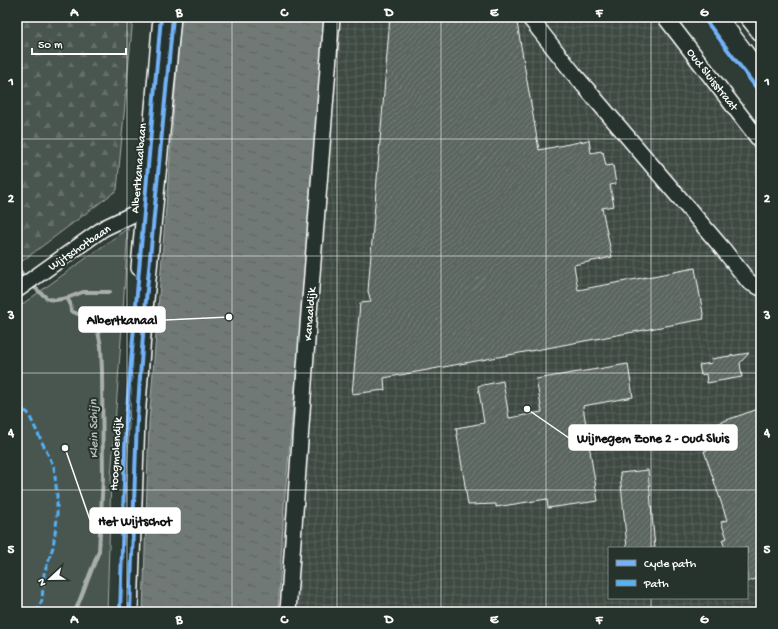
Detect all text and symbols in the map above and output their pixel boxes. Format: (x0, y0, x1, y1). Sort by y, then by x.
text: A (69, 6, 79, 21)
text: B (175, 6, 184, 21)
text: C (279, 6, 289, 21)
text: D (384, 6, 394, 21)
text: E (490, 6, 499, 21)
text: F (595, 6, 604, 21)
text: G (700, 6, 709, 21)
scale bar (32, 30, 126, 56)
text: 50 m (38, 39, 63, 53)
street label: Oud Sluisstraat (683, 46, 741, 115)
text: 1 (7, 75, 14, 90)
text: 1 (763, 75, 770, 90)
street label: Albertkanaalbaan (129, 122, 151, 214)
text: 2 (8, 192, 15, 207)
text: 2 (764, 192, 771, 207)
street label: Wijtschotbaan (46, 222, 114, 275)
street label: Kanaaldijk (302, 285, 320, 341)
callout: Albertkanaal (79, 307, 165, 332)
text: 3 (7, 309, 15, 324)
text: 3 (763, 309, 771, 324)
text: Albertkanaal (86, 314, 157, 329)
water label: Klein Schijn (86, 399, 103, 459)
street label: Hoogmolendijk (108, 415, 126, 491)
callout: Wijnegem Zone 2 - Oud Sluis (569, 425, 737, 450)
text: 4 (7, 426, 15, 441)
text: 4 (763, 426, 771, 441)
text: Wijnegem Zone 2 - Oud Sluis (576, 432, 730, 447)
callout: Het Wijtschot (90, 508, 180, 533)
text: Het Wijtschot (98, 515, 174, 530)
text: 5 (8, 543, 15, 558)
text: 5 (764, 543, 771, 558)
legend (608, 547, 748, 599)
text: Cycle path (644, 558, 697, 572)
north arrow (30, 559, 70, 599)
text: N (36, 576, 49, 588)
text: Path (643, 578, 669, 592)
text: A (69, 613, 79, 628)
text: B (175, 613, 184, 628)
text: C (279, 613, 289, 628)
text: D (384, 613, 394, 628)
text: E (490, 613, 499, 628)
text: F (595, 613, 604, 628)
text: G (700, 613, 709, 628)

